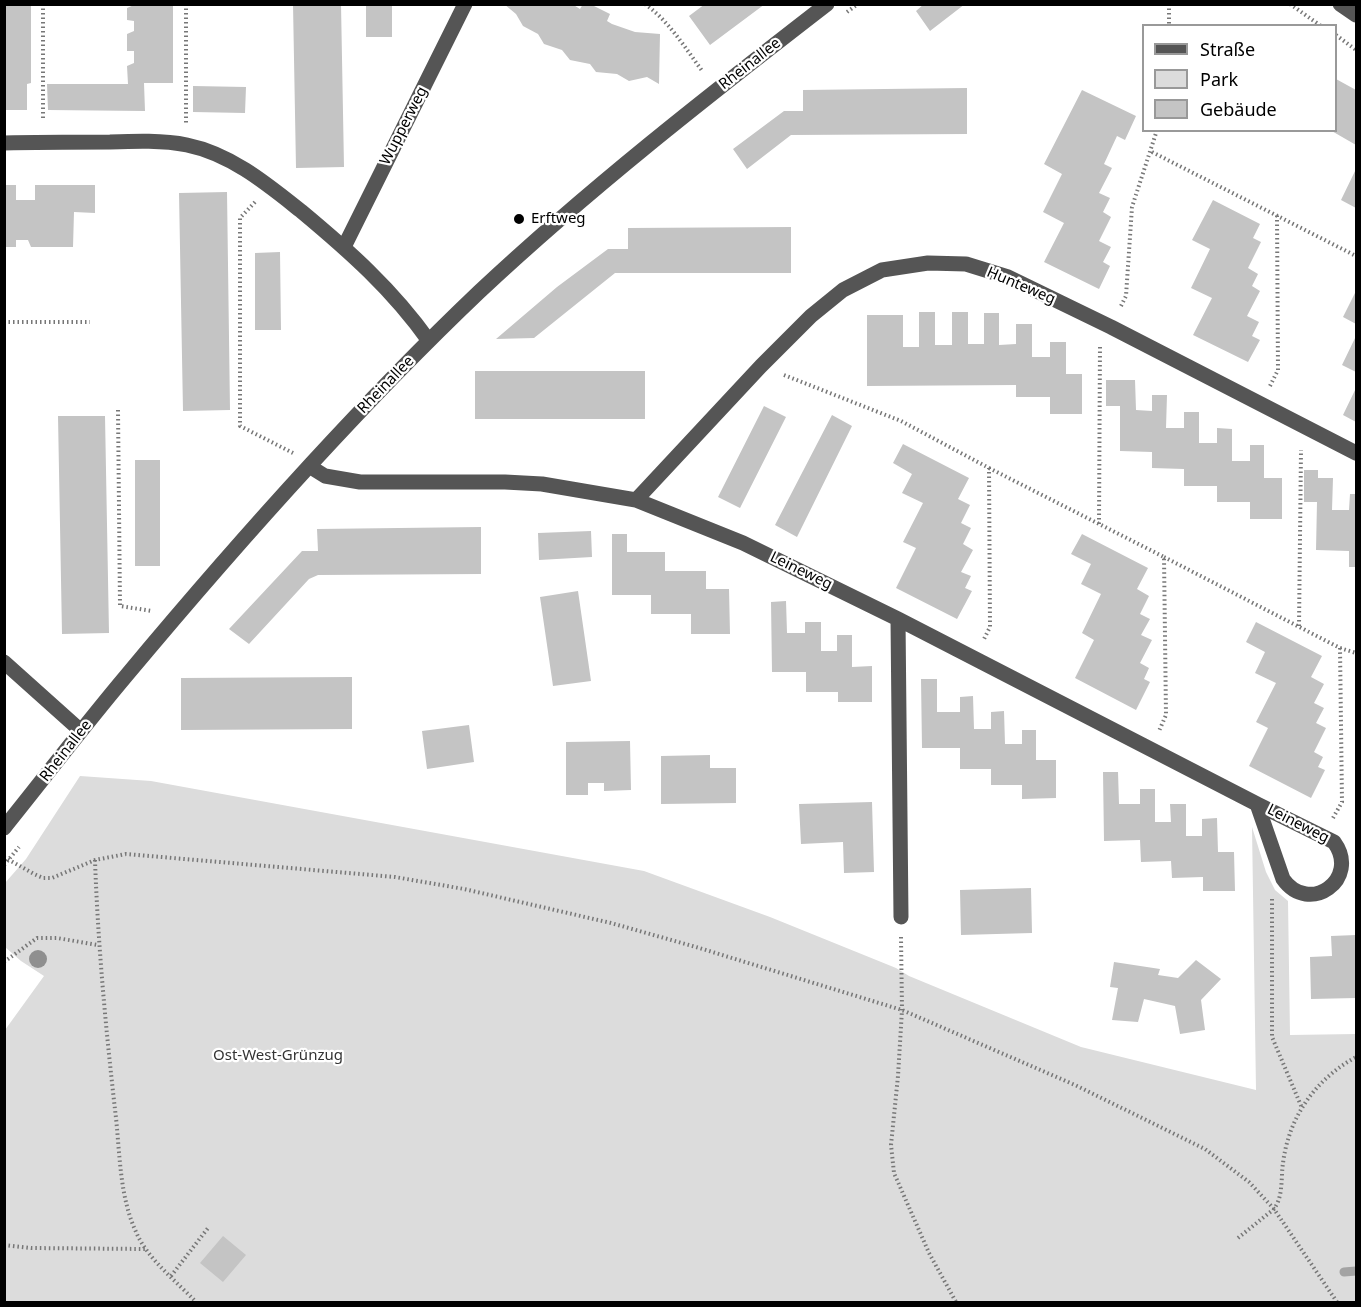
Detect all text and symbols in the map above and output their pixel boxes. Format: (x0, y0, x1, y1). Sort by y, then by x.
legend (1142, 24, 1337, 132)
street label: Rheinallee (716, 34, 784, 94)
text: Straße (1200, 37, 1255, 61)
text: Park (1200, 67, 1238, 91)
street label: Wupperweg (377, 84, 431, 168)
text: Gebäude (1200, 97, 1277, 121)
place label: Erftweg (531, 210, 586, 228)
marker: Erftweg (512, 212, 526, 226)
street label: Hunteweg (984, 264, 1058, 308)
street label: Rheinallee (354, 352, 418, 418)
street label: Leineweg (767, 548, 835, 594)
street label: Rheinallee (36, 717, 96, 785)
street label: Leineweg (1264, 801, 1332, 847)
park label: Ost-West-Grünzug (213, 1047, 343, 1065)

